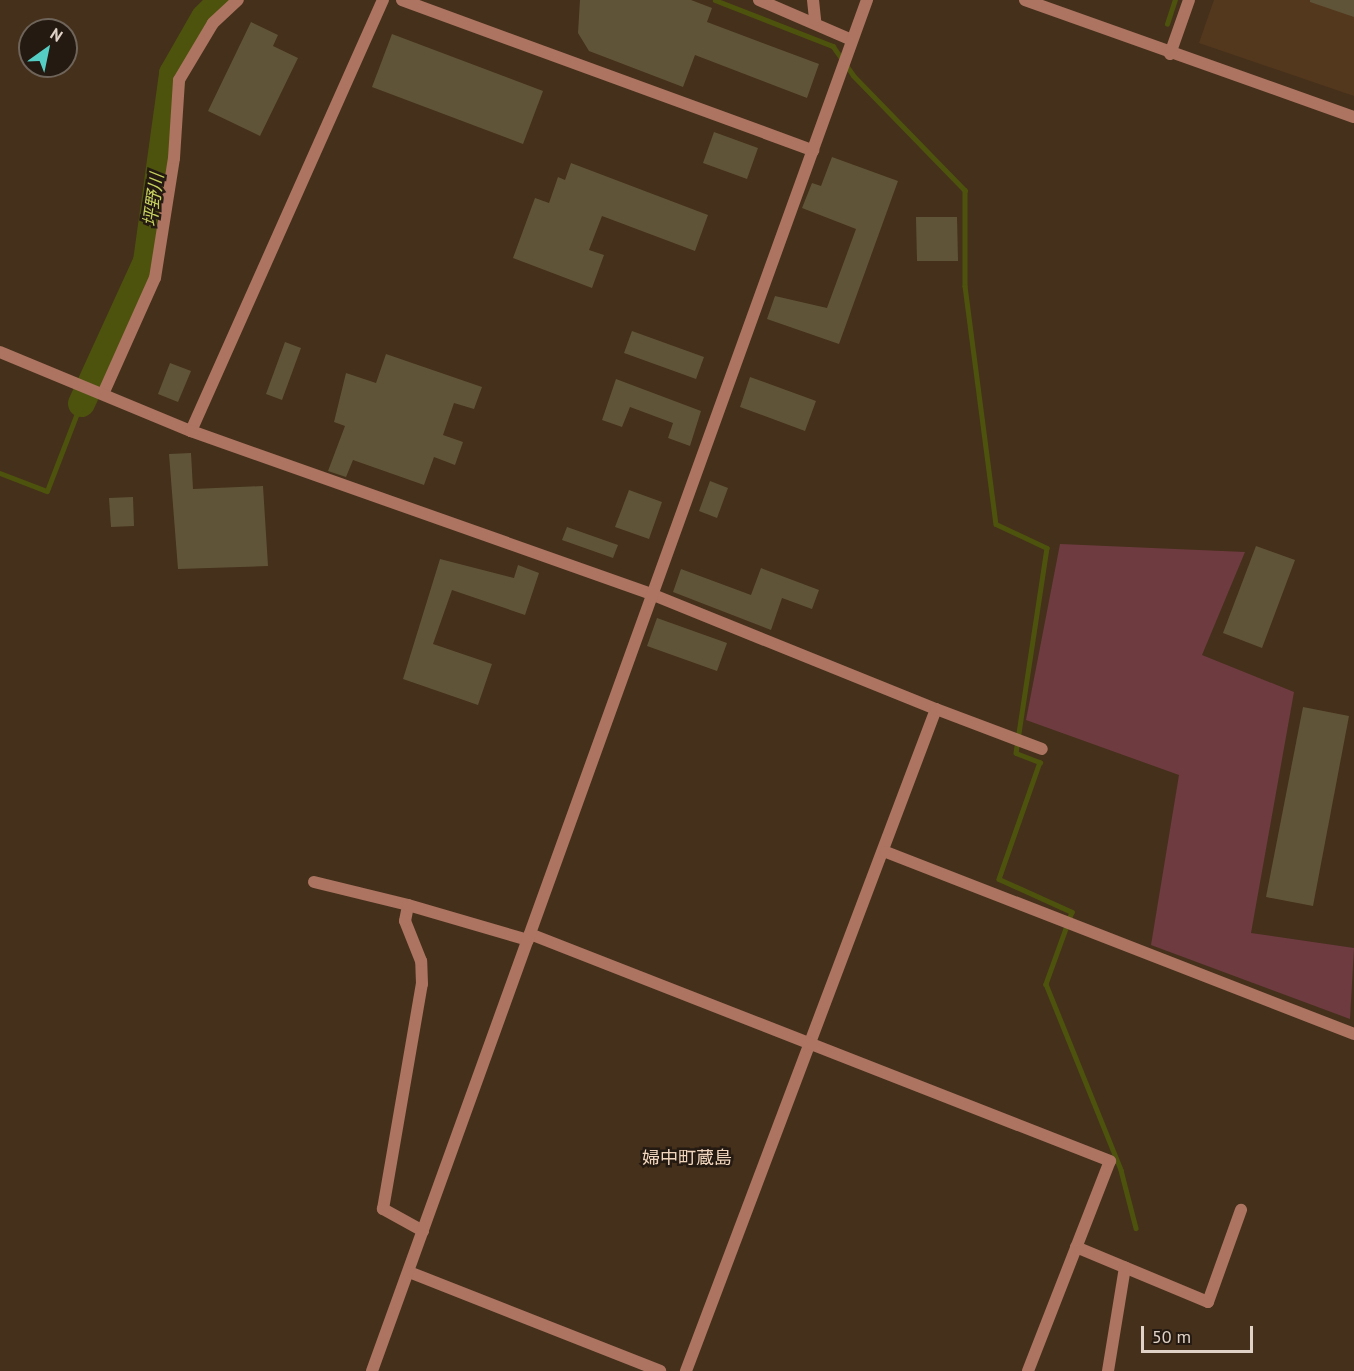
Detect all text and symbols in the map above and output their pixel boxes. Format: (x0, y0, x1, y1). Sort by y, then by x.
north arrow (18, 18, 78, 78)
text: N (47, 23, 67, 46)
water label: 坪野川 (140, 172, 168, 228)
district label: 婦中町蔵島 (642, 1147, 732, 1169)
scale bar (1144, 1314, 1256, 1352)
text: 50 m (1152, 1325, 1191, 1348)

